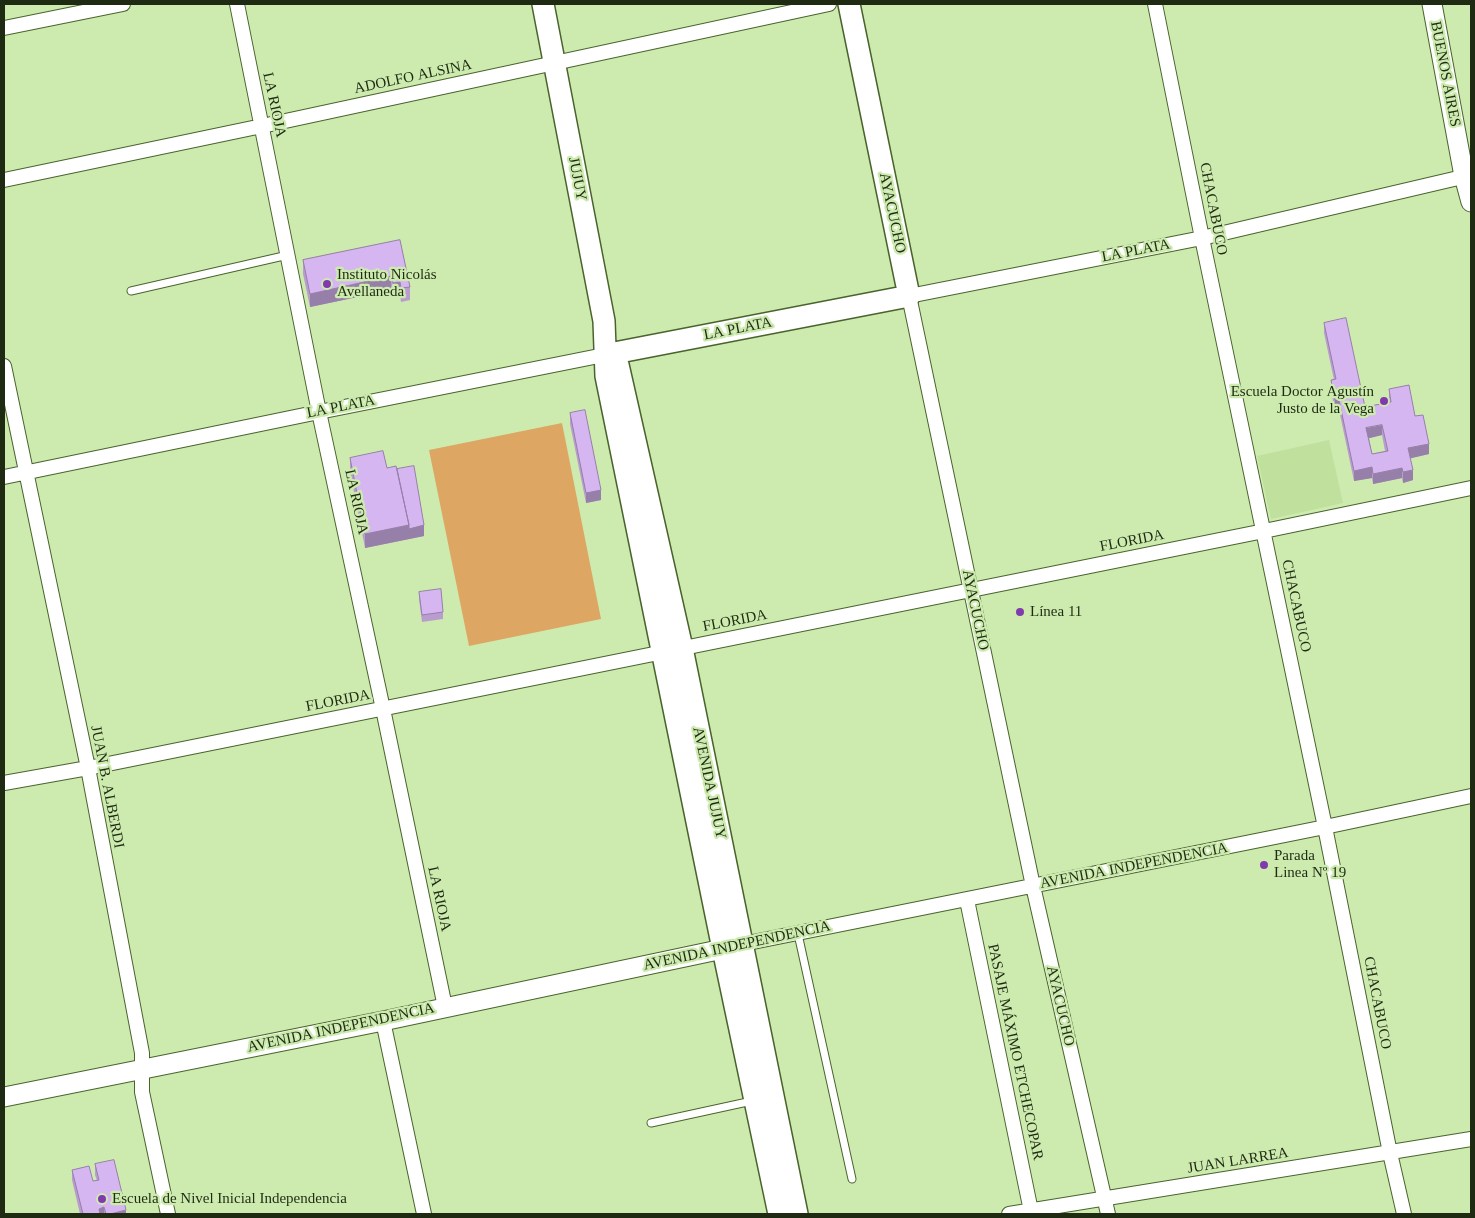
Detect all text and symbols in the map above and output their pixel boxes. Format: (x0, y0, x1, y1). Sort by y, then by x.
street label: BUENOS AIRES (1426, 20, 1464, 128)
street label: ADOLFO ALSINA (353, 56, 473, 98)
street label: LA RIOJA (258, 71, 290, 139)
street label: JUJUY (564, 156, 590, 202)
street label: CHACABUCO (1195, 161, 1231, 257)
street label: AYACUCHO (875, 171, 909, 255)
street label: LA PLATA (1100, 236, 1172, 266)
place label: Instituto Nicolás Avellaneda (337, 266, 437, 301)
marker: Instituto Nicolás Avellaneda (321, 278, 333, 290)
street label: LA PLATA (702, 314, 774, 344)
place label: Escuela Doctor Agustín Justo de la Vega (1231, 383, 1374, 418)
street label: LA PLATA (305, 392, 377, 422)
marker: Escuela Doctor Agustín Justo de la Vega (1378, 395, 1390, 407)
street label: LA RIOJA (340, 468, 372, 536)
street label: FLORIDA (1098, 526, 1166, 556)
street label: CHACABUCO (1277, 558, 1315, 654)
street label: AYACUCHO (958, 568, 992, 652)
place label: Línea 11 (1030, 603, 1082, 621)
street label: FLORIDA (701, 606, 769, 636)
marker: Línea 11 (1014, 606, 1026, 618)
street label: FLORIDA (304, 686, 372, 716)
street label: JUAN B. ALBERDI (86, 724, 128, 850)
street label: AVENIDA JUJUY (688, 725, 730, 841)
street label: AVENIDA INDEPENDENCIA (1039, 839, 1229, 893)
place label: Parada Linea Nº 19 (1274, 847, 1346, 882)
marker: Parada Linea Nº 19 (1258, 859, 1270, 871)
street label: LA RIOJA (423, 865, 455, 933)
street label: AVENIDA INDEPENDENCIA (642, 917, 832, 975)
street label: PASAJE MÁXIMO ETCHECOPAR (983, 942, 1047, 1162)
street label: CHACABUCO (1359, 955, 1395, 1051)
street label: AYACUCHO (1042, 964, 1078, 1048)
street label: AVENIDA INDEPENDENCIA (246, 999, 436, 1057)
street label: JUAN LARREA (1186, 1144, 1290, 1178)
place label: Escuela de Nivel Inicial Independencia (112, 1190, 347, 1208)
marker: Escuela de Nivel Inicial Independencia (96, 1193, 108, 1205)

